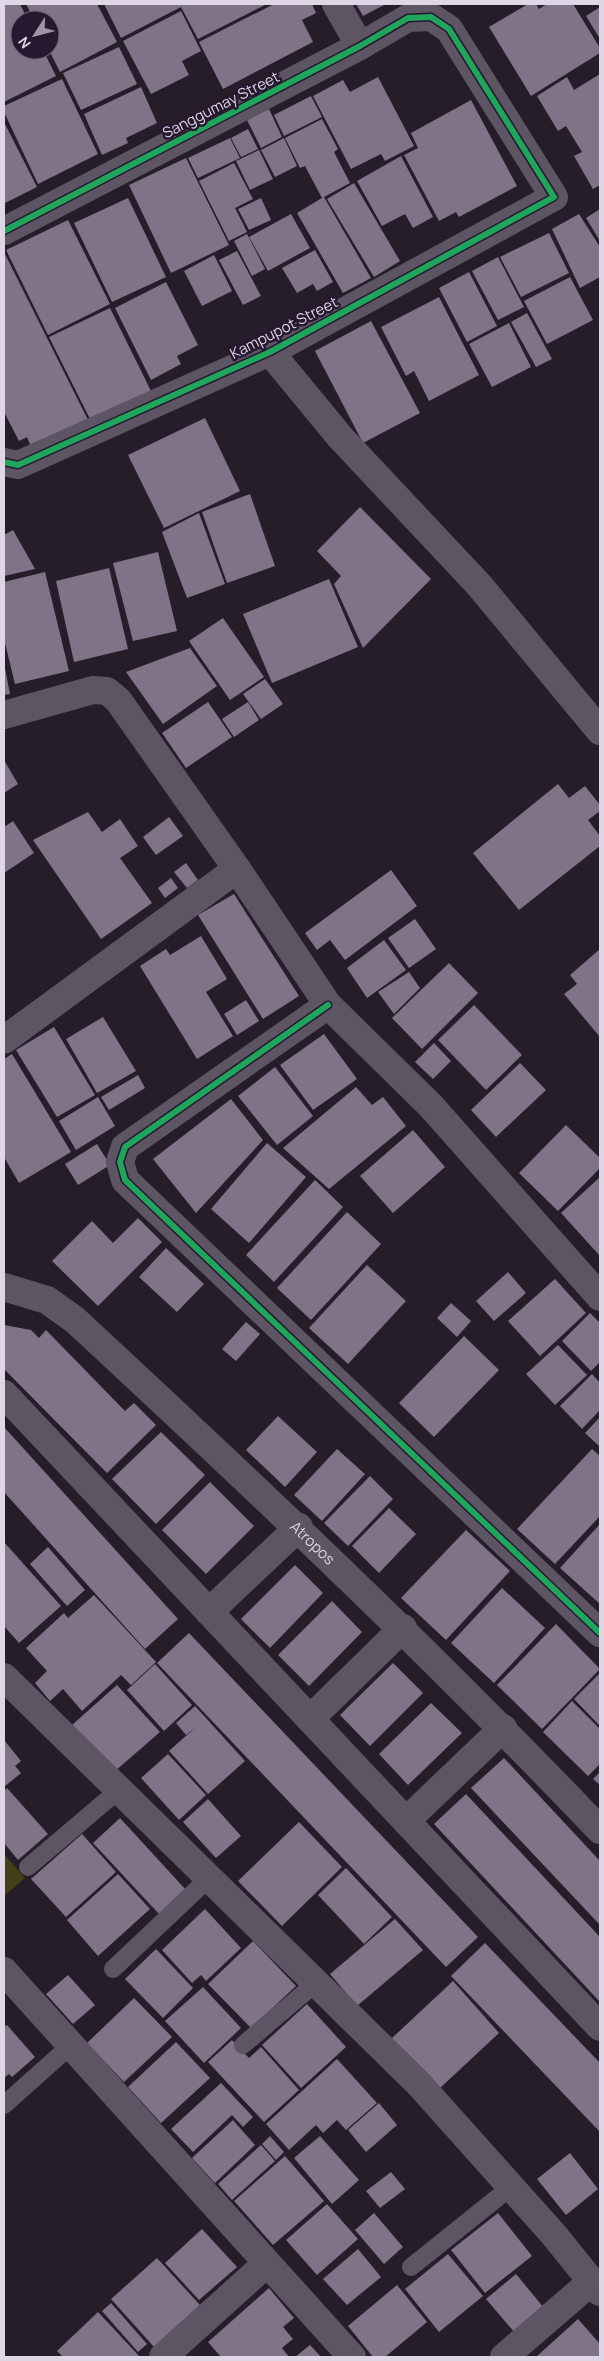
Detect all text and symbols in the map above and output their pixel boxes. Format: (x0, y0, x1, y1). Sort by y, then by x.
north arrow (10, 10, 60, 60)
text: N (13, 33, 35, 53)
street label: Sanggumay Street (159, 66, 283, 143)
street label: Kampupot Street (226, 291, 341, 364)
street label: Atropos (286, 1516, 340, 1569)

